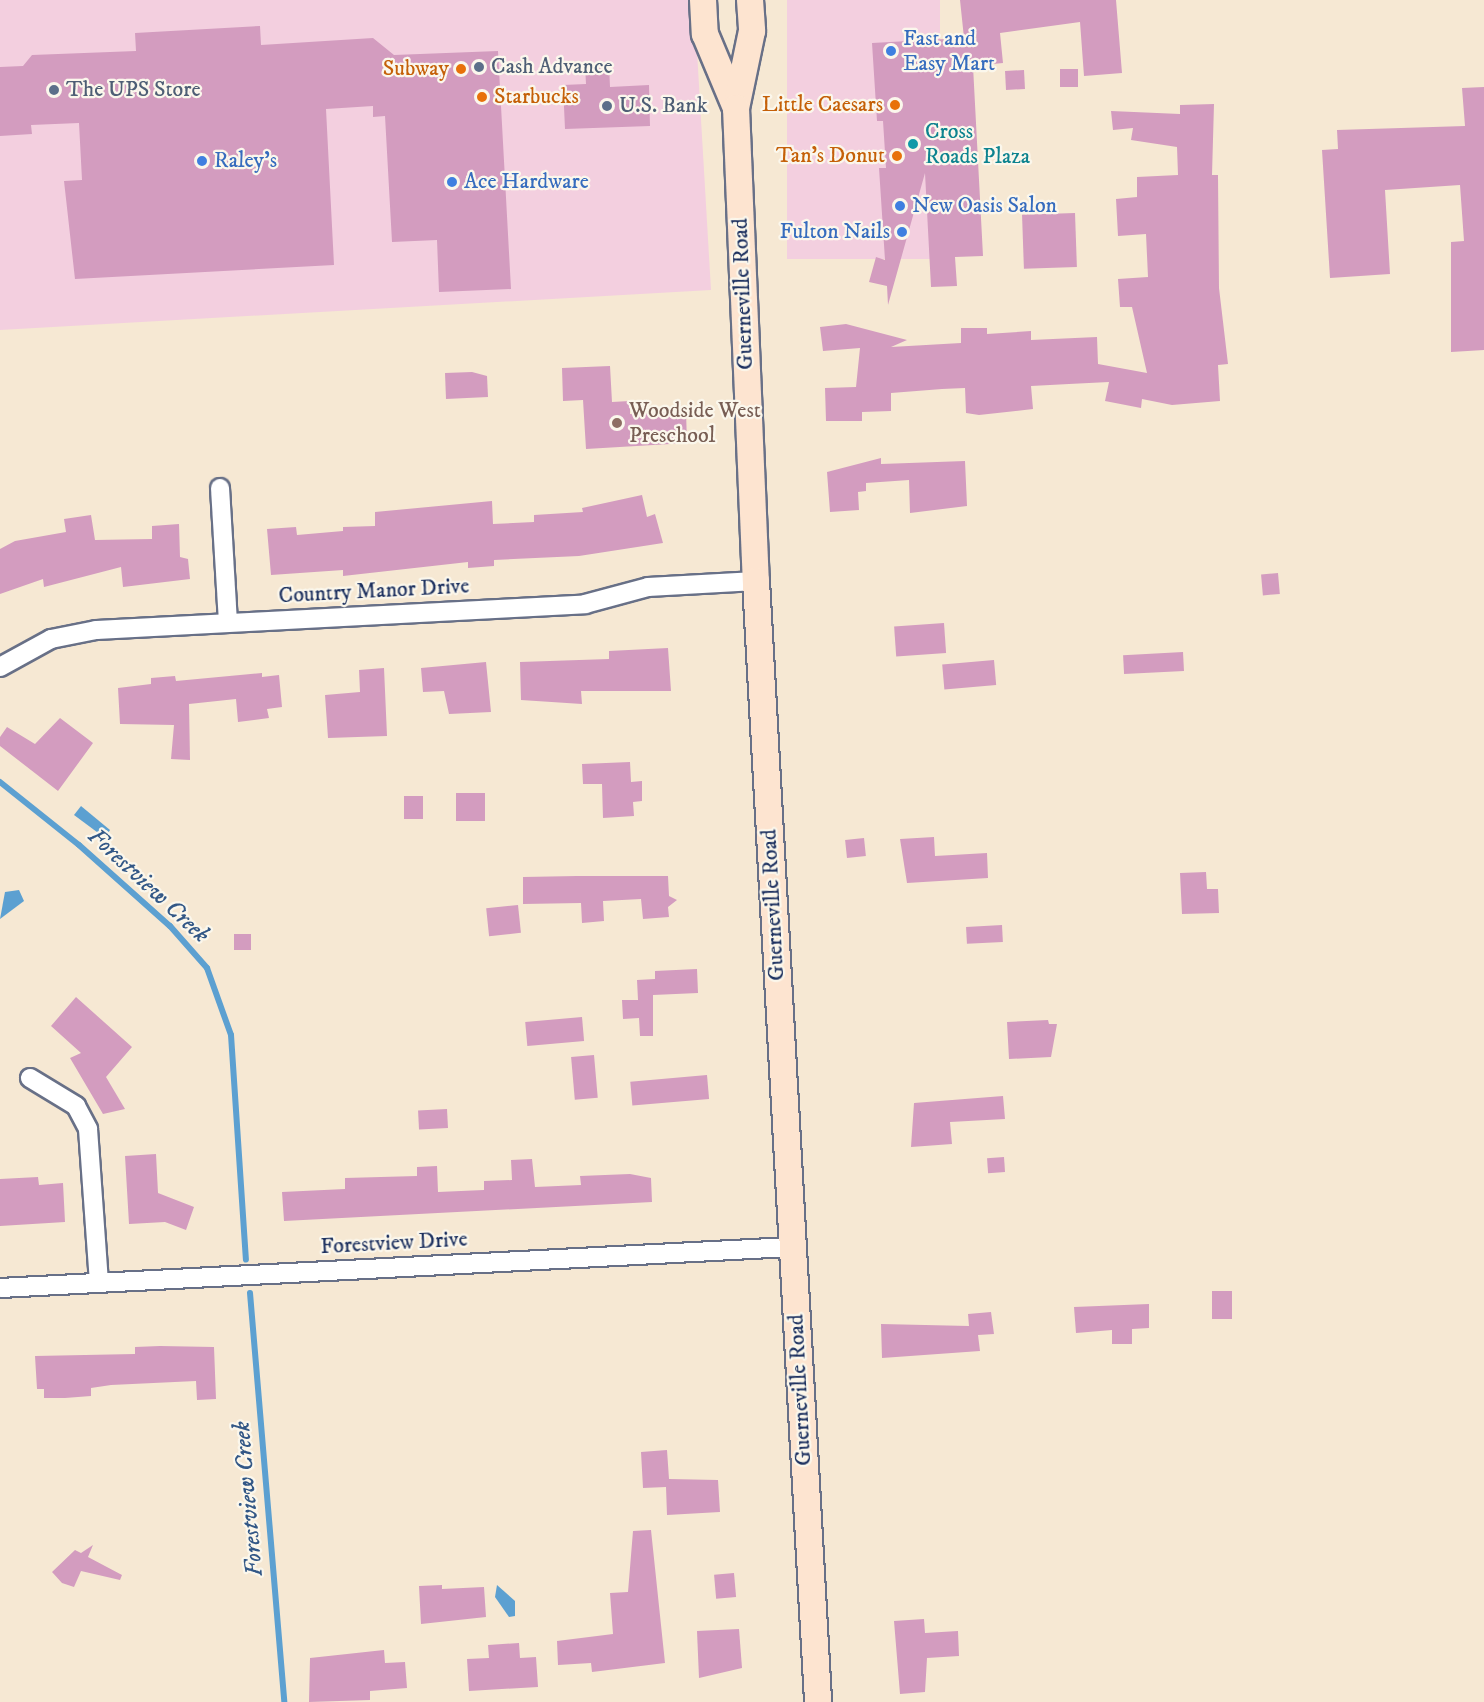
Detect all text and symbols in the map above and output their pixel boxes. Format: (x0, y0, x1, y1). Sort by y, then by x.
place label: Fast and Easy Mart (903, 25, 995, 76)
marker: Fast and Easy Mart (884, 44, 898, 58)
place label: Cash Advance (491, 54, 613, 80)
place label: Subway (383, 56, 449, 82)
marker: Cash Advance (472, 60, 486, 74)
marker: Subway (454, 62, 468, 76)
place label: The UPS Store (66, 77, 201, 103)
marker: The UPS Store (47, 83, 61, 97)
place label: Starbucks (494, 84, 579, 110)
marker: Starbucks (475, 90, 489, 104)
place label: Little Caesars (762, 92, 883, 118)
place label: U.S. Bank (619, 93, 708, 119)
marker: Little Caesars (888, 98, 902, 112)
marker: U.S. Bank (600, 99, 614, 113)
place label: Cross Roads Plaza (925, 118, 1030, 170)
marker: Cross Roads Plaza (906, 137, 920, 151)
place label: Tan's Donut (776, 143, 885, 169)
place label: Raley's (214, 148, 277, 174)
marker: Tan's Donut (890, 149, 904, 163)
marker: Raley's (195, 154, 209, 168)
place label: Ace Hardware (464, 169, 589, 195)
marker: Ace Hardware (445, 175, 459, 189)
place label: New Oasis Salon (912, 193, 1057, 219)
marker: New Oasis Salon (893, 199, 907, 213)
street label: Guerneville Road (727, 218, 759, 370)
place label: Fulton Nails (780, 219, 890, 245)
marker: Fulton Nails (895, 225, 909, 239)
place label: Woodside West Preschool (629, 397, 761, 448)
marker: Woodside West Preschool (610, 416, 624, 430)
street label: Country Manor Drive (278, 573, 470, 609)
water label: Forestview Creek (81, 822, 215, 950)
street label: Guerneville Road (756, 829, 790, 981)
street label: Forestview Drive (320, 1226, 468, 1260)
street label: Guerneville Road (783, 1314, 817, 1466)
water label: Forestview Creek (228, 1420, 270, 1578)

